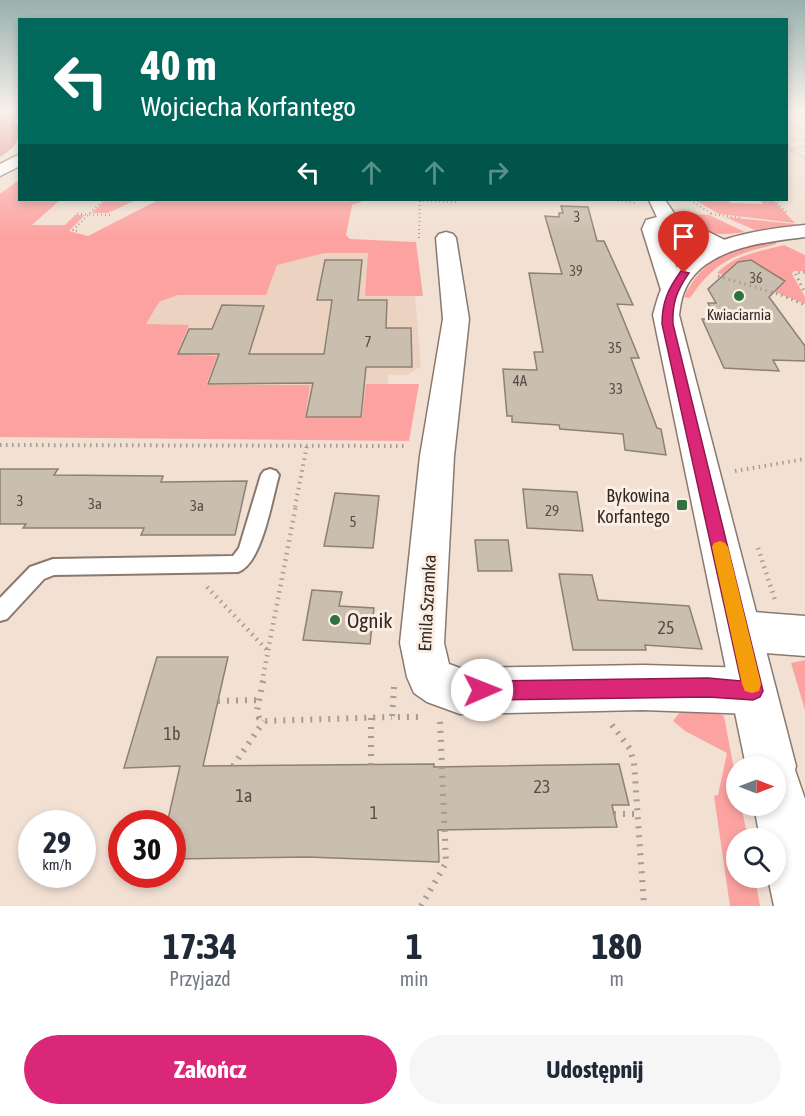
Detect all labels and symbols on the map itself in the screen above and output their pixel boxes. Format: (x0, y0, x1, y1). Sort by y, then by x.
house number: 3 (574, 209, 580, 225)
pin (658, 211, 709, 273)
house number: 39 (569, 263, 583, 279)
house number: 36 (749, 270, 763, 286)
marker: Kwiaciarnia (732, 289, 746, 303)
place label: Kwiaciarnia (707, 306, 771, 323)
house number: 7 (364, 333, 372, 350)
house number: 35 (608, 339, 622, 356)
house number: 4A (513, 372, 528, 389)
house number: 33 (609, 380, 623, 397)
place label: Bykowina Korfantego (597, 485, 670, 527)
house number: 3 (16, 492, 24, 509)
house number: 3a (88, 495, 102, 512)
house number: 3a (190, 497, 204, 514)
marker: Bykowina Korfantego (675, 498, 689, 512)
house number: 29 (545, 502, 559, 519)
house number: 5 (349, 513, 357, 530)
street label: Emila Szramka (414, 554, 440, 652)
place label: Ognik (347, 608, 393, 632)
marker: Ognik (328, 613, 342, 627)
house number: 25 (658, 617, 674, 638)
position arrow (450, 658, 514, 722)
house number: 1b (164, 723, 181, 744)
north arrow (726, 756, 786, 816)
house number: 23 (534, 776, 550, 797)
house number: 1a (236, 785, 252, 806)
house number: 1 (370, 802, 378, 823)
speed limit sign: 30 (108, 810, 186, 888)

